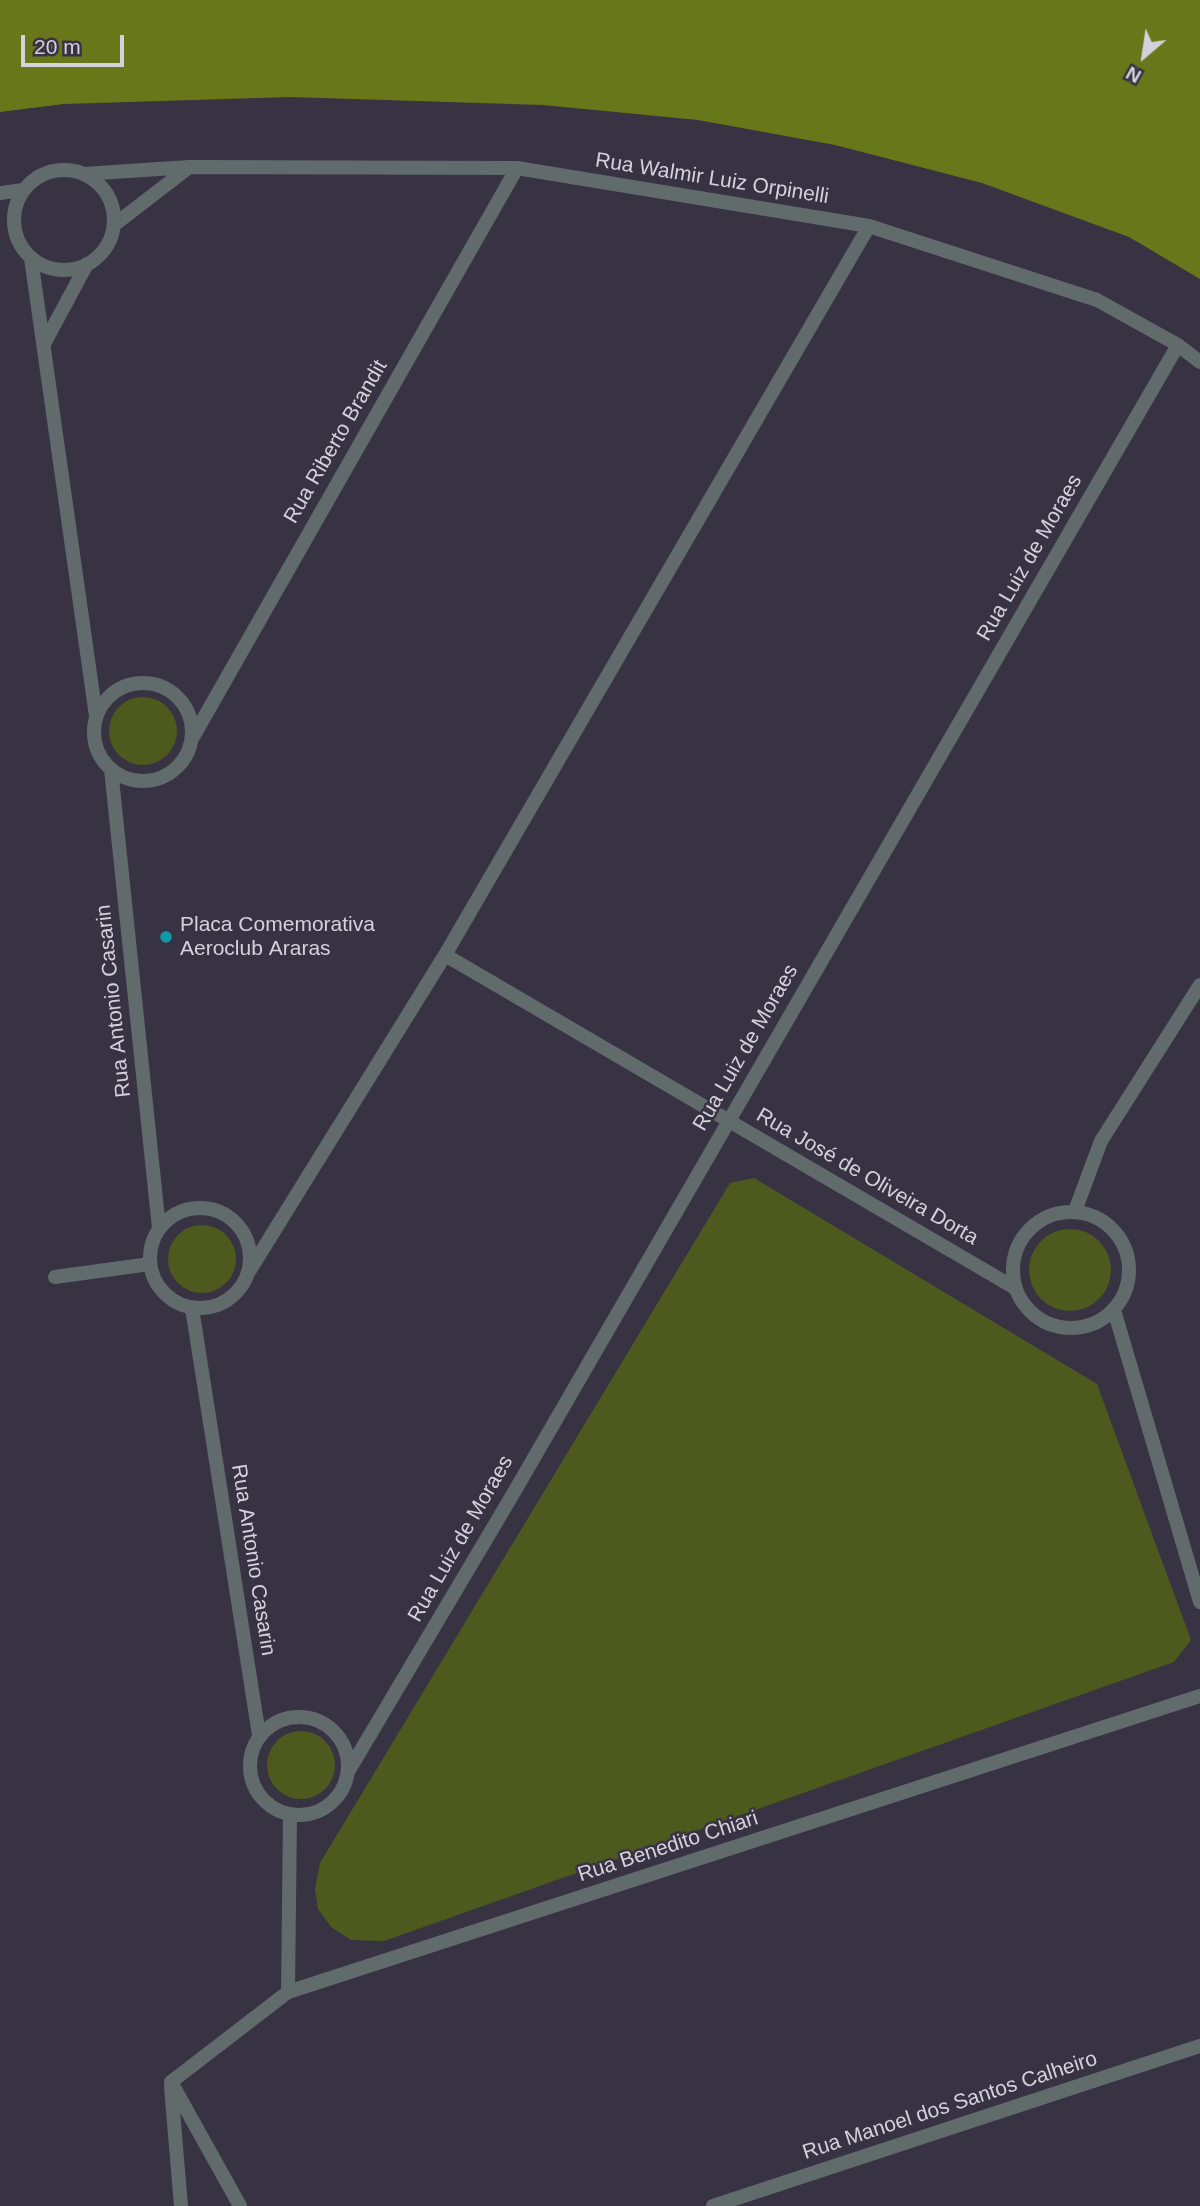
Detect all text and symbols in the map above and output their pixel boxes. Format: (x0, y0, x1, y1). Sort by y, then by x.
scale bar (24, 21, 128, 65)
north arrow (1109, 21, 1179, 91)
text: 20 m (34, 35, 81, 58)
text: N (1122, 62, 1145, 87)
street label: Rua Walmir Luiz Orpinelli (593, 148, 831, 210)
street label: Rua Riberto Brandit (279, 356, 393, 528)
street label: Rua Luiz de Moraes (972, 470, 1088, 646)
street label: Rua Antonio Casarin (91, 903, 137, 1099)
place label: Placa Comemorativa Aeroclub Araras (180, 912, 375, 962)
marker: Placa Comemorativa Aeroclub Araras (158, 929, 174, 945)
street label: Rua Luiz de Moraes (688, 960, 804, 1136)
street label: Rua José de Oliveira Dorta (752, 1103, 982, 1251)
street label: Rua Luiz de Moraes (403, 1451, 519, 1627)
street label: Rua Antonio Casarin (225, 1462, 281, 1658)
street label: Rua Benedito Chiari (575, 1806, 761, 1888)
street label: Rua Manoel dos Santos Calheiro (800, 2046, 1100, 2166)

